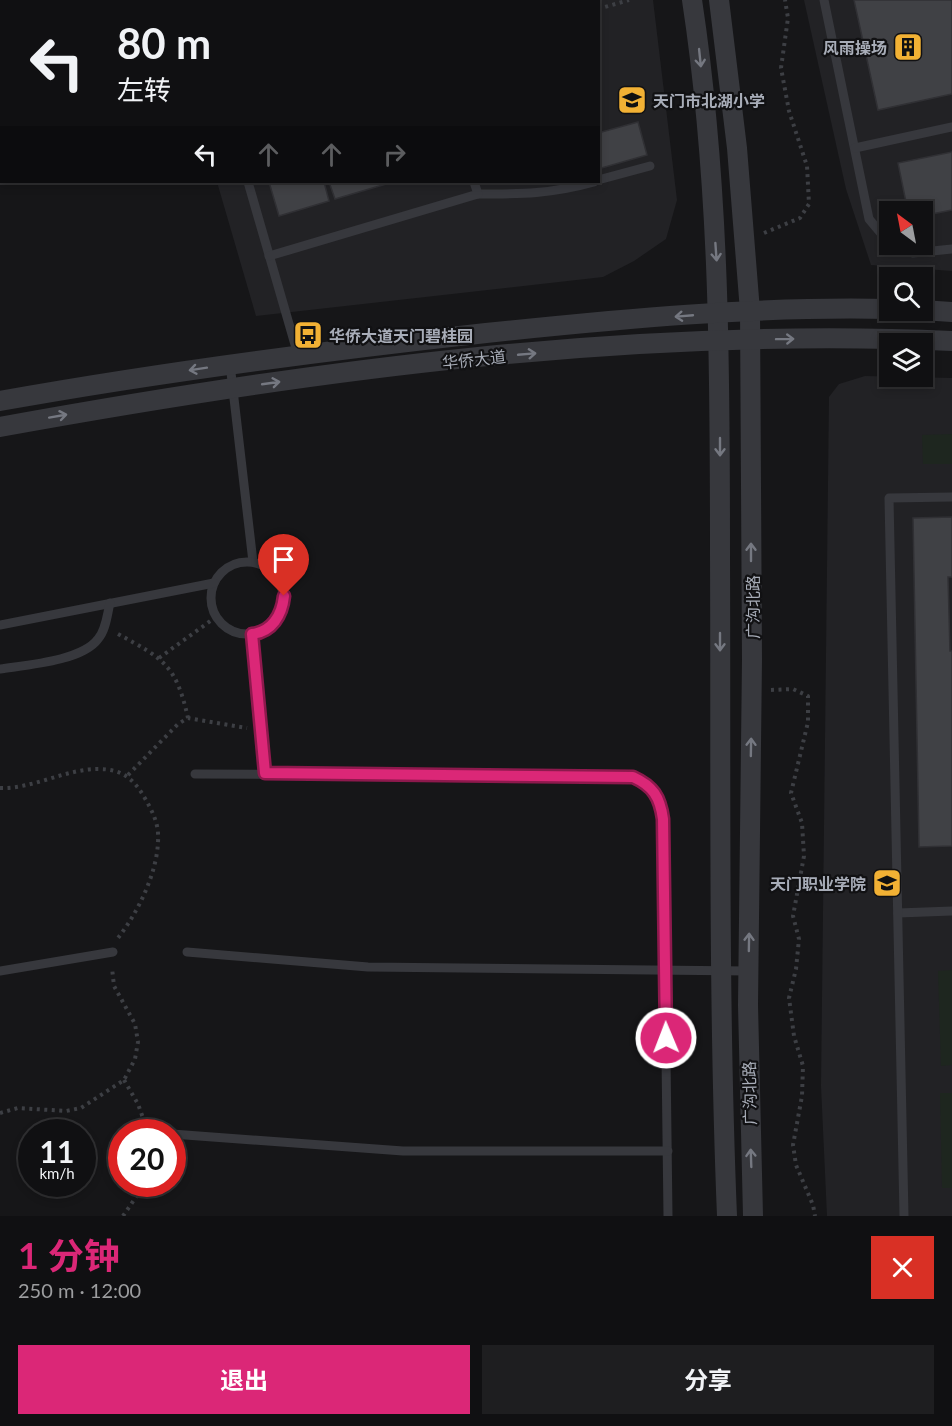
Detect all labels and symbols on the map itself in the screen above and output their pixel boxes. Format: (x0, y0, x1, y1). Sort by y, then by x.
building icon: 风雨操场 (892, 31, 924, 63)
place label: 风雨操场 (823, 38, 887, 57)
one-way arrow (695, 47, 706, 67)
school or university icon: 天门市北湖小学 (616, 84, 648, 116)
place label: 天门市北湖小学 (653, 91, 765, 110)
north arrow (879, 201, 933, 255)
one-way arrow (710, 242, 721, 262)
one-way arrow (675, 311, 695, 322)
bus stop icon: 华侨大道天门碧桂园 (292, 319, 324, 351)
place label: 华侨大道天门碧桂园 (329, 326, 473, 345)
one-way arrow (774, 333, 794, 345)
street label: 华侨大道 (441, 346, 507, 372)
one-way arrow (517, 348, 537, 359)
one-way arrow (189, 363, 209, 374)
one-way arrow (261, 377, 280, 388)
one-way arrow (47, 411, 67, 422)
one-way arrow (714, 437, 726, 457)
pin (258, 534, 309, 596)
one-way arrow (745, 542, 757, 562)
street label: 广沟北路 (743, 575, 762, 639)
one-way arrow (715, 632, 726, 652)
one-way arrow (745, 737, 757, 757)
school or university icon: 天门职业学院 (871, 867, 903, 899)
place label: 天门职业学院 (770, 874, 866, 893)
one-way arrow (743, 932, 755, 952)
position arrow (634, 1006, 698, 1070)
street label: 广沟北路 (739, 1061, 759, 1125)
speed limit sign: 20 (108, 1119, 186, 1197)
one-way arrow (745, 1148, 756, 1168)

